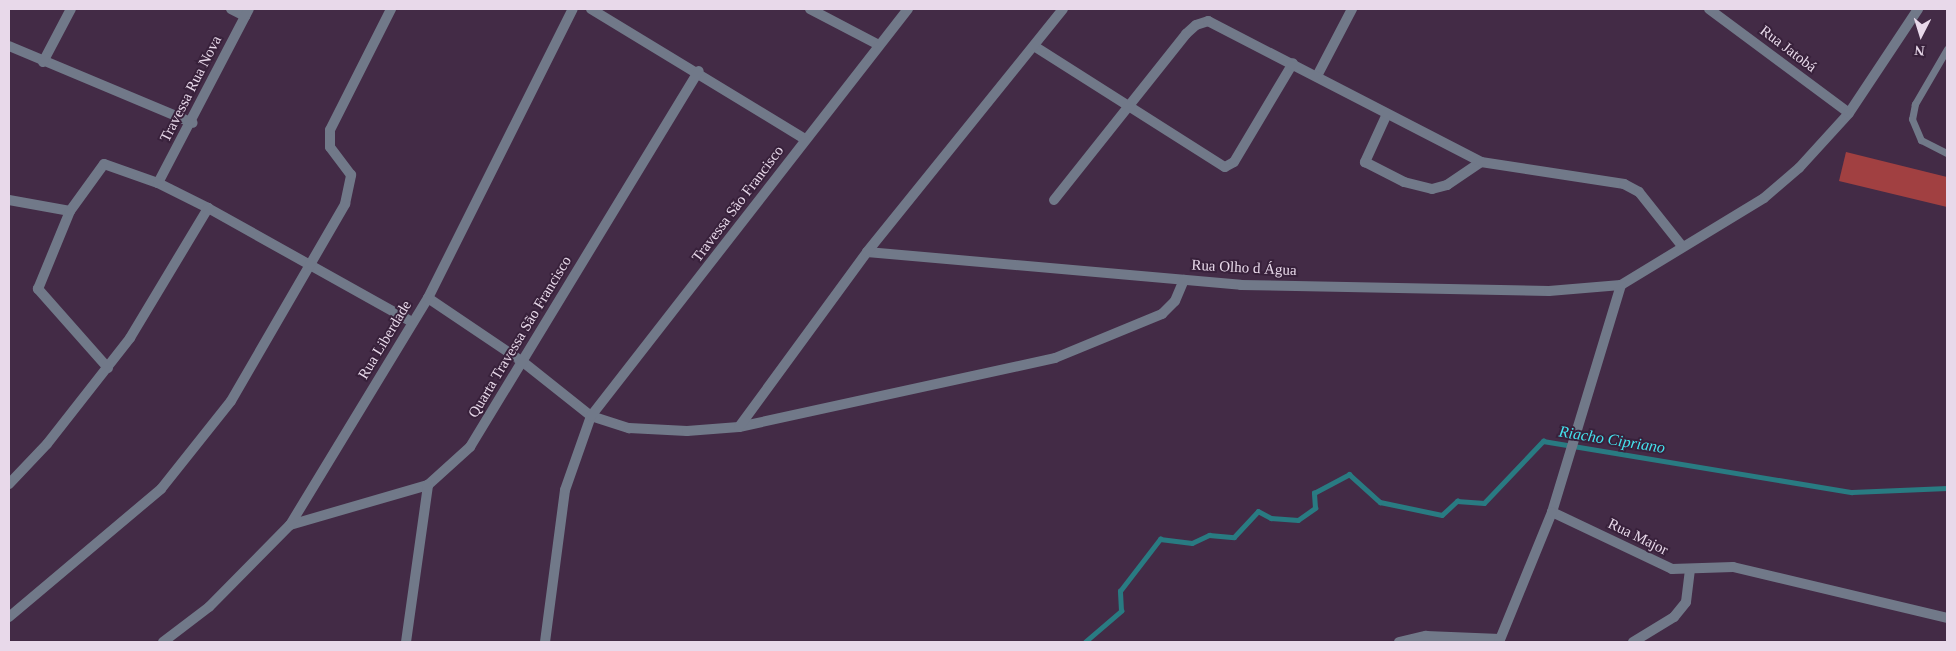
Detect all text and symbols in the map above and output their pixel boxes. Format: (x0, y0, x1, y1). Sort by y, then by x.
north arrow (1896, 10, 1946, 60)
street label: Rua Jatobá (1756, 22, 1820, 76)
street label: Travessa Rua Nova (156, 33, 226, 145)
text: N (1914, 43, 1925, 58)
street label: Travessa São Francisco (688, 142, 788, 266)
street label: Quarta Travessa São Francisco (464, 253, 576, 421)
street label: Rua Olho d Água (1191, 256, 1297, 280)
street label: Rua Liberdade (354, 297, 416, 383)
water label: Riacho Cipriano (1558, 422, 1666, 458)
street label: Rua Major (1605, 515, 1671, 559)

